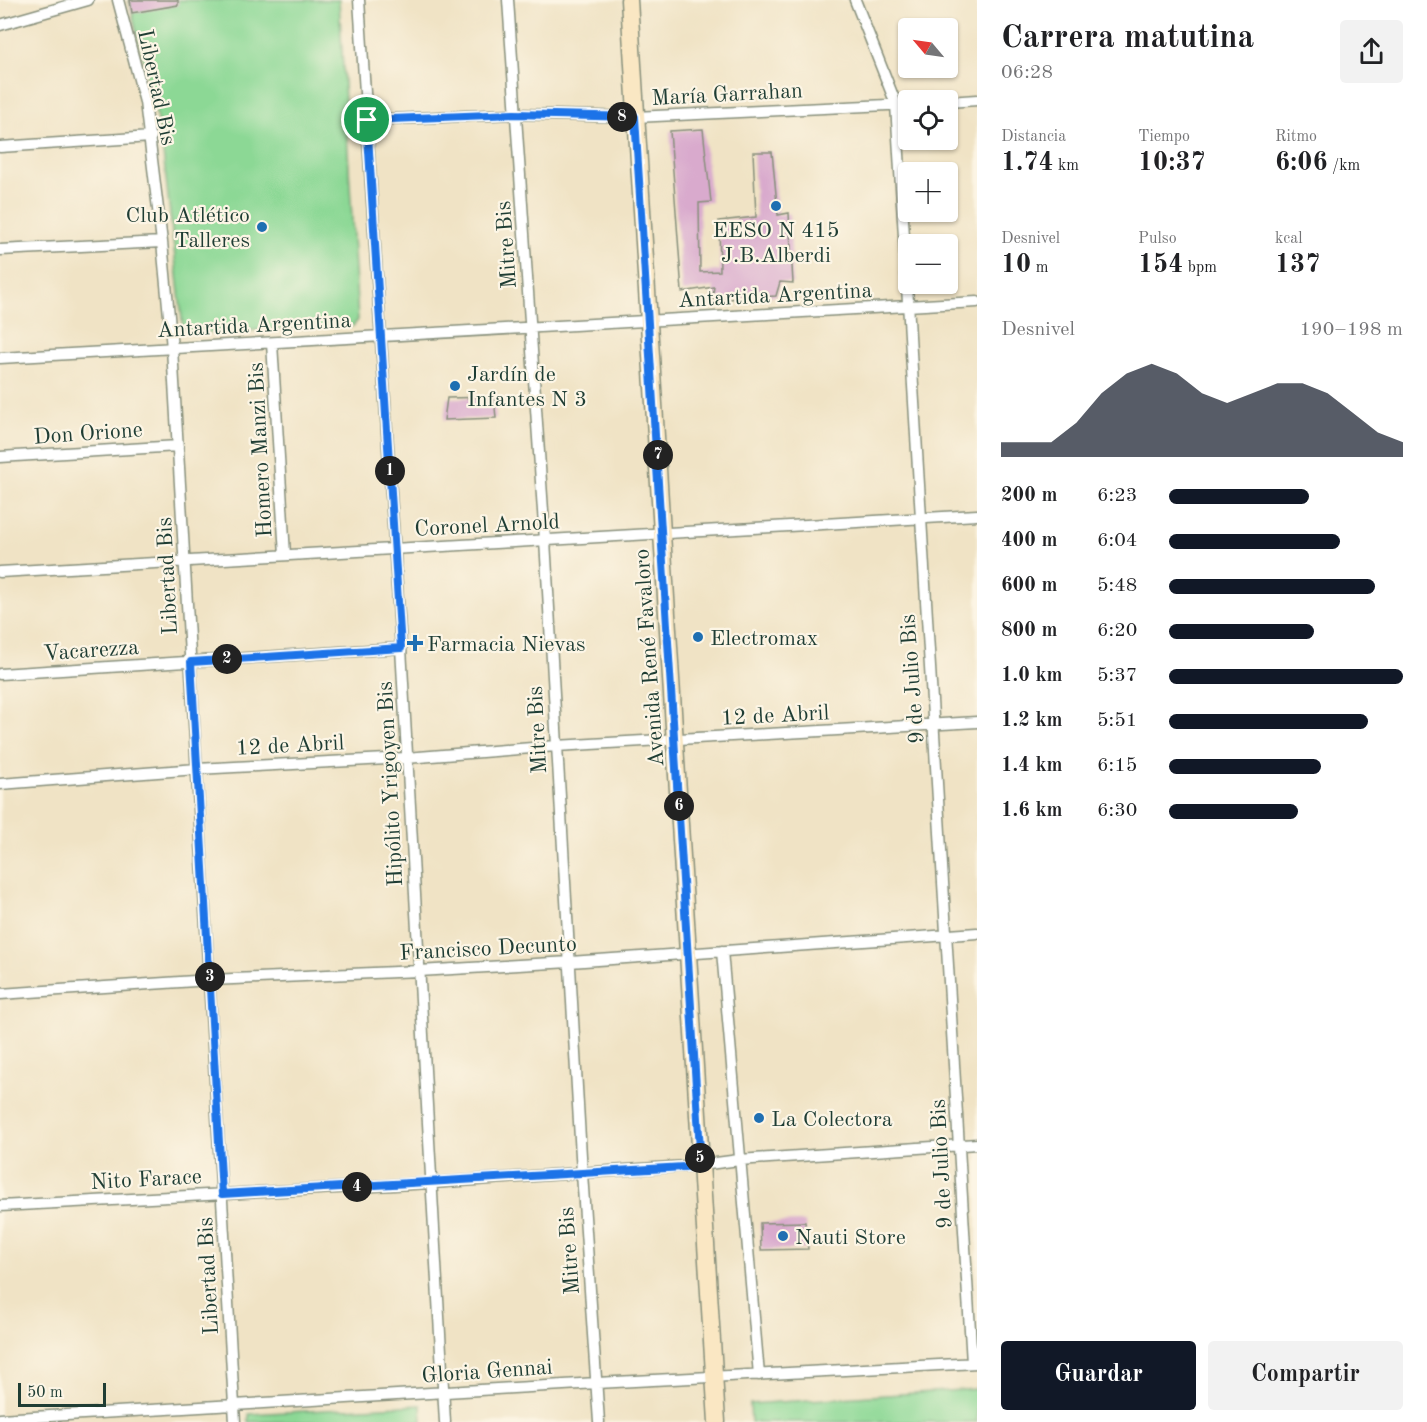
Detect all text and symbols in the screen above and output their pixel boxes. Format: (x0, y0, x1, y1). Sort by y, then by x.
north arrow (898, 18, 958, 78)
map controls (898, 18, 958, 294)
button: share (1340, 20, 1403, 83)
text: Carrera matutina (1001, 22, 1254, 55)
street label: Libertad Bis (133, 27, 179, 147)
text: 06:28 (1001, 63, 1053, 83)
street label: María Garrahan (651, 80, 804, 110)
button: locate (898, 90, 958, 150)
pin (341, 94, 392, 145)
pin: 8 (607, 102, 637, 132)
icon: arrive (350, 103, 383, 136)
text: 8 (617, 109, 627, 125)
text: Distancia (1001, 129, 1066, 145)
text: Tiempo (1138, 129, 1190, 145)
text: Ritmo (1275, 129, 1317, 145)
text: 1.74 (1001, 150, 1054, 176)
text: 10:37 (1138, 150, 1206, 176)
text: 6:06 (1275, 150, 1328, 176)
text: km (1054, 158, 1079, 174)
text: /km (1328, 158, 1360, 174)
button: + (898, 162, 958, 222)
marker: EESO N 415 J.B.Alberdi (769, 199, 783, 213)
street label: Mitre Bis (493, 200, 521, 290)
place label: Club Atlético Talleres (125, 205, 250, 252)
marker: Club Atlético Talleres (255, 220, 269, 234)
place label: EESO N 415 J.B.Alberdi (713, 220, 839, 267)
text: Desnivel (1001, 231, 1060, 247)
text: Pulso (1138, 231, 1177, 247)
text: kcal (1275, 231, 1303, 247)
button: − (898, 234, 958, 294)
text: 10 (1001, 252, 1031, 278)
text: 154 (1138, 252, 1183, 278)
text: 137 (1275, 252, 1320, 278)
text: m (1031, 260, 1048, 276)
text: bpm (1183, 260, 1217, 276)
street label: Antartida Argentina (677, 280, 873, 312)
street label: Antartida Argentina (156, 310, 352, 342)
text: Desnivel (1001, 320, 1075, 340)
text: 190–198 m (1300, 320, 1403, 340)
street label: Homero Manzi Bis (245, 362, 277, 538)
place label: Jardín de Infantes N 3 (467, 364, 587, 411)
marker: Jardín de Infantes N 3 (448, 379, 462, 393)
street label: Don Orione (33, 419, 143, 449)
pin: 7 (643, 440, 673, 470)
text: 7 (653, 447, 663, 463)
pin: 1 (375, 456, 405, 486)
text: 1 (385, 463, 395, 479)
text: 200 m (1001, 486, 1057, 506)
text: 6:23 (1097, 486, 1137, 506)
street label: Coronel Arnold (414, 511, 560, 541)
street label: Libertad Bis (154, 516, 182, 635)
text: 400 m (1001, 531, 1057, 551)
text: 6:04 (1097, 531, 1137, 551)
street label: Avenida René Favaloro (631, 548, 669, 768)
text: 600 m (1001, 576, 1057, 596)
text: 5:48 (1097, 576, 1137, 596)
street label: 9 de Julio Bis (897, 613, 929, 744)
text: 800 m (1001, 621, 1057, 641)
text: 6:20 (1097, 621, 1137, 641)
place label: Electromax (710, 628, 818, 650)
marker: Electromax (691, 630, 705, 644)
place label: Farmacia Nievas (427, 634, 586, 656)
marker: Farmacia Nievas (408, 636, 422, 650)
street label: Vacarezza (43, 637, 140, 665)
pin: 2 (212, 644, 242, 674)
text: 2 (222, 651, 232, 667)
text: 1.0 km (1001, 666, 1063, 686)
text: 5:37 (1097, 666, 1137, 686)
street label: Hipólito Yrigoyen Bis (375, 681, 407, 887)
street label: Mitre Bis (525, 685, 551, 774)
street label: 12 de Abril (720, 702, 830, 730)
text: 1.2 km (1001, 711, 1063, 731)
text: 5:51 (1097, 711, 1137, 731)
street label: 12 de Abril (235, 732, 345, 760)
text: 1.4 km (1001, 756, 1063, 776)
text: 6:15 (1097, 756, 1137, 776)
pin: 6 (664, 791, 694, 821)
text: 6 (674, 798, 684, 814)
text: 1.6 km (1001, 801, 1063, 821)
text: 6:30 (1097, 801, 1137, 821)
street label: Francisco Decunto (399, 933, 577, 965)
pin: 3 (195, 962, 225, 992)
text: 3 (205, 969, 215, 985)
street label: 9 de Julio Bis (928, 1098, 956, 1229)
place label: La Colectora (771, 1109, 893, 1131)
marker: La Colectora (752, 1111, 766, 1125)
pin: 5 (685, 1143, 715, 1173)
text: 5 (695, 1150, 705, 1166)
street label: Nito Farace (90, 1166, 202, 1194)
pin: 4 (342, 1172, 372, 1202)
text: 4 (352, 1179, 362, 1195)
street label: Mitre Bis (556, 1206, 584, 1296)
street label: Libertad Bis (195, 1216, 223, 1335)
place label: Nauti Store (795, 1227, 906, 1249)
marker: Nauti Store (776, 1229, 790, 1243)
button: Guardar (1001, 1341, 1196, 1410)
button: Compartir (1208, 1341, 1403, 1410)
street label: Gloria Gennai (421, 1356, 553, 1388)
scale bar (18, 1380, 106, 1408)
text: 50 m (27, 1385, 63, 1401)

